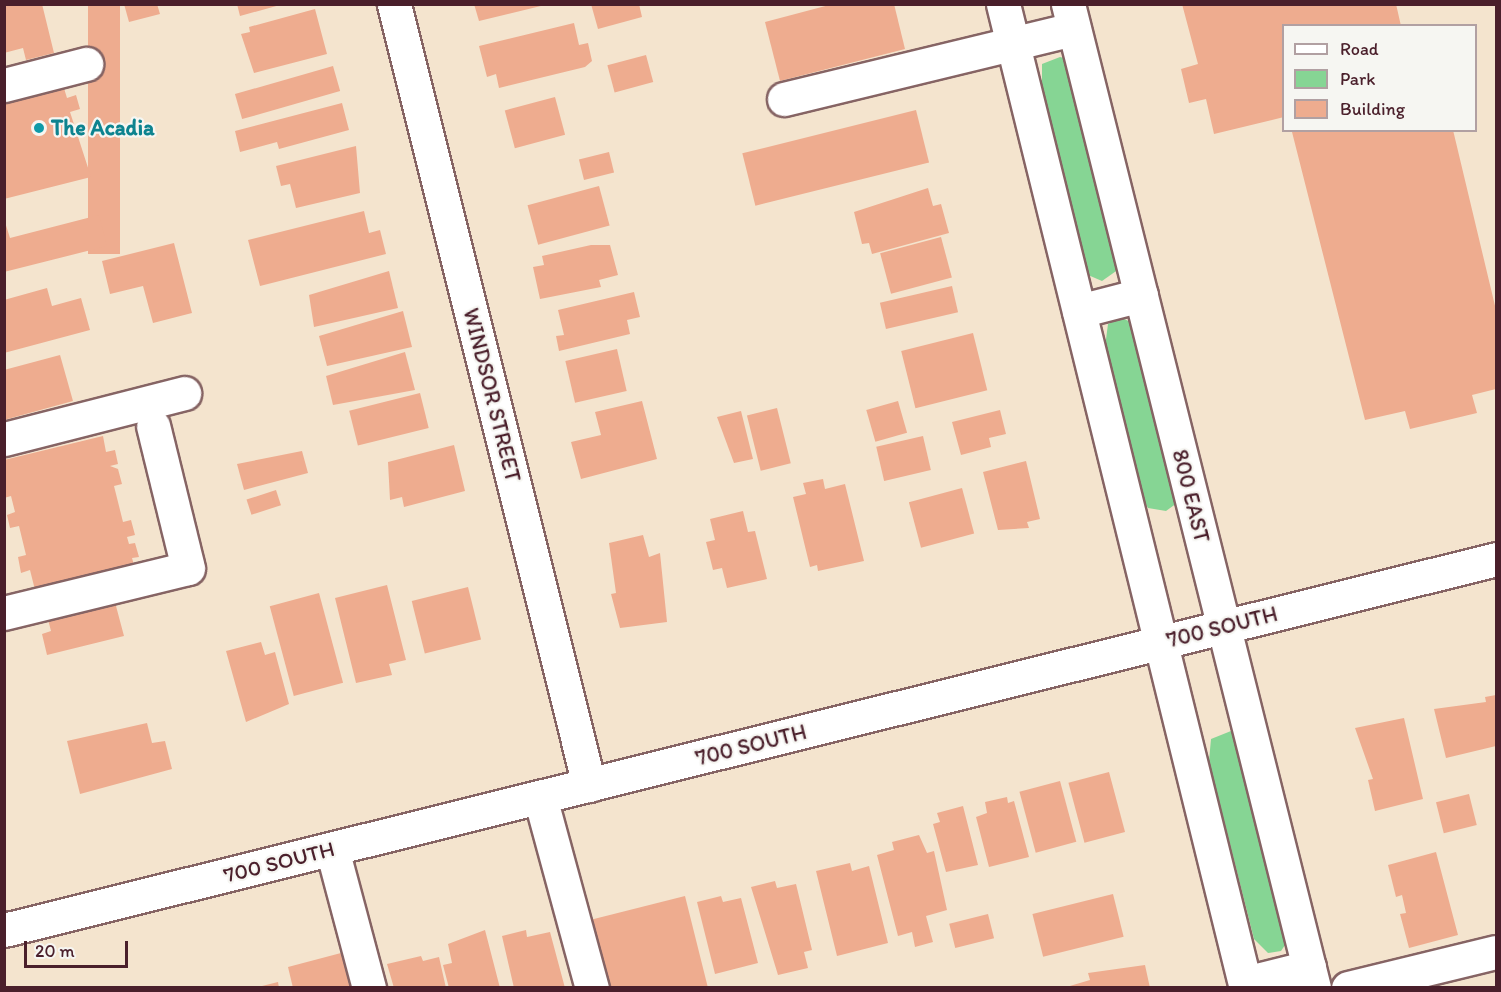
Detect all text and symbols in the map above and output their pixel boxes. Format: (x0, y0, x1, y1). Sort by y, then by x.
legend (1282, 24, 1477, 132)
text: Road (1340, 38, 1379, 60)
text: Park (1340, 68, 1375, 90)
text: Building (1340, 98, 1405, 120)
place label: The Acadia (51, 115, 155, 141)
marker: The Acadia (32, 121, 46, 135)
street label: WINDSOR STREET (458, 305, 526, 485)
street label: 800 EAST (1167, 447, 1215, 545)
street label: 700 SOUTH (1164, 600, 1280, 654)
street label: 700 SOUTH (693, 718, 809, 772)
street label: 700 SOUTH (221, 835, 337, 889)
scale bar (27, 929, 130, 967)
text: 20 m (35, 940, 75, 962)

